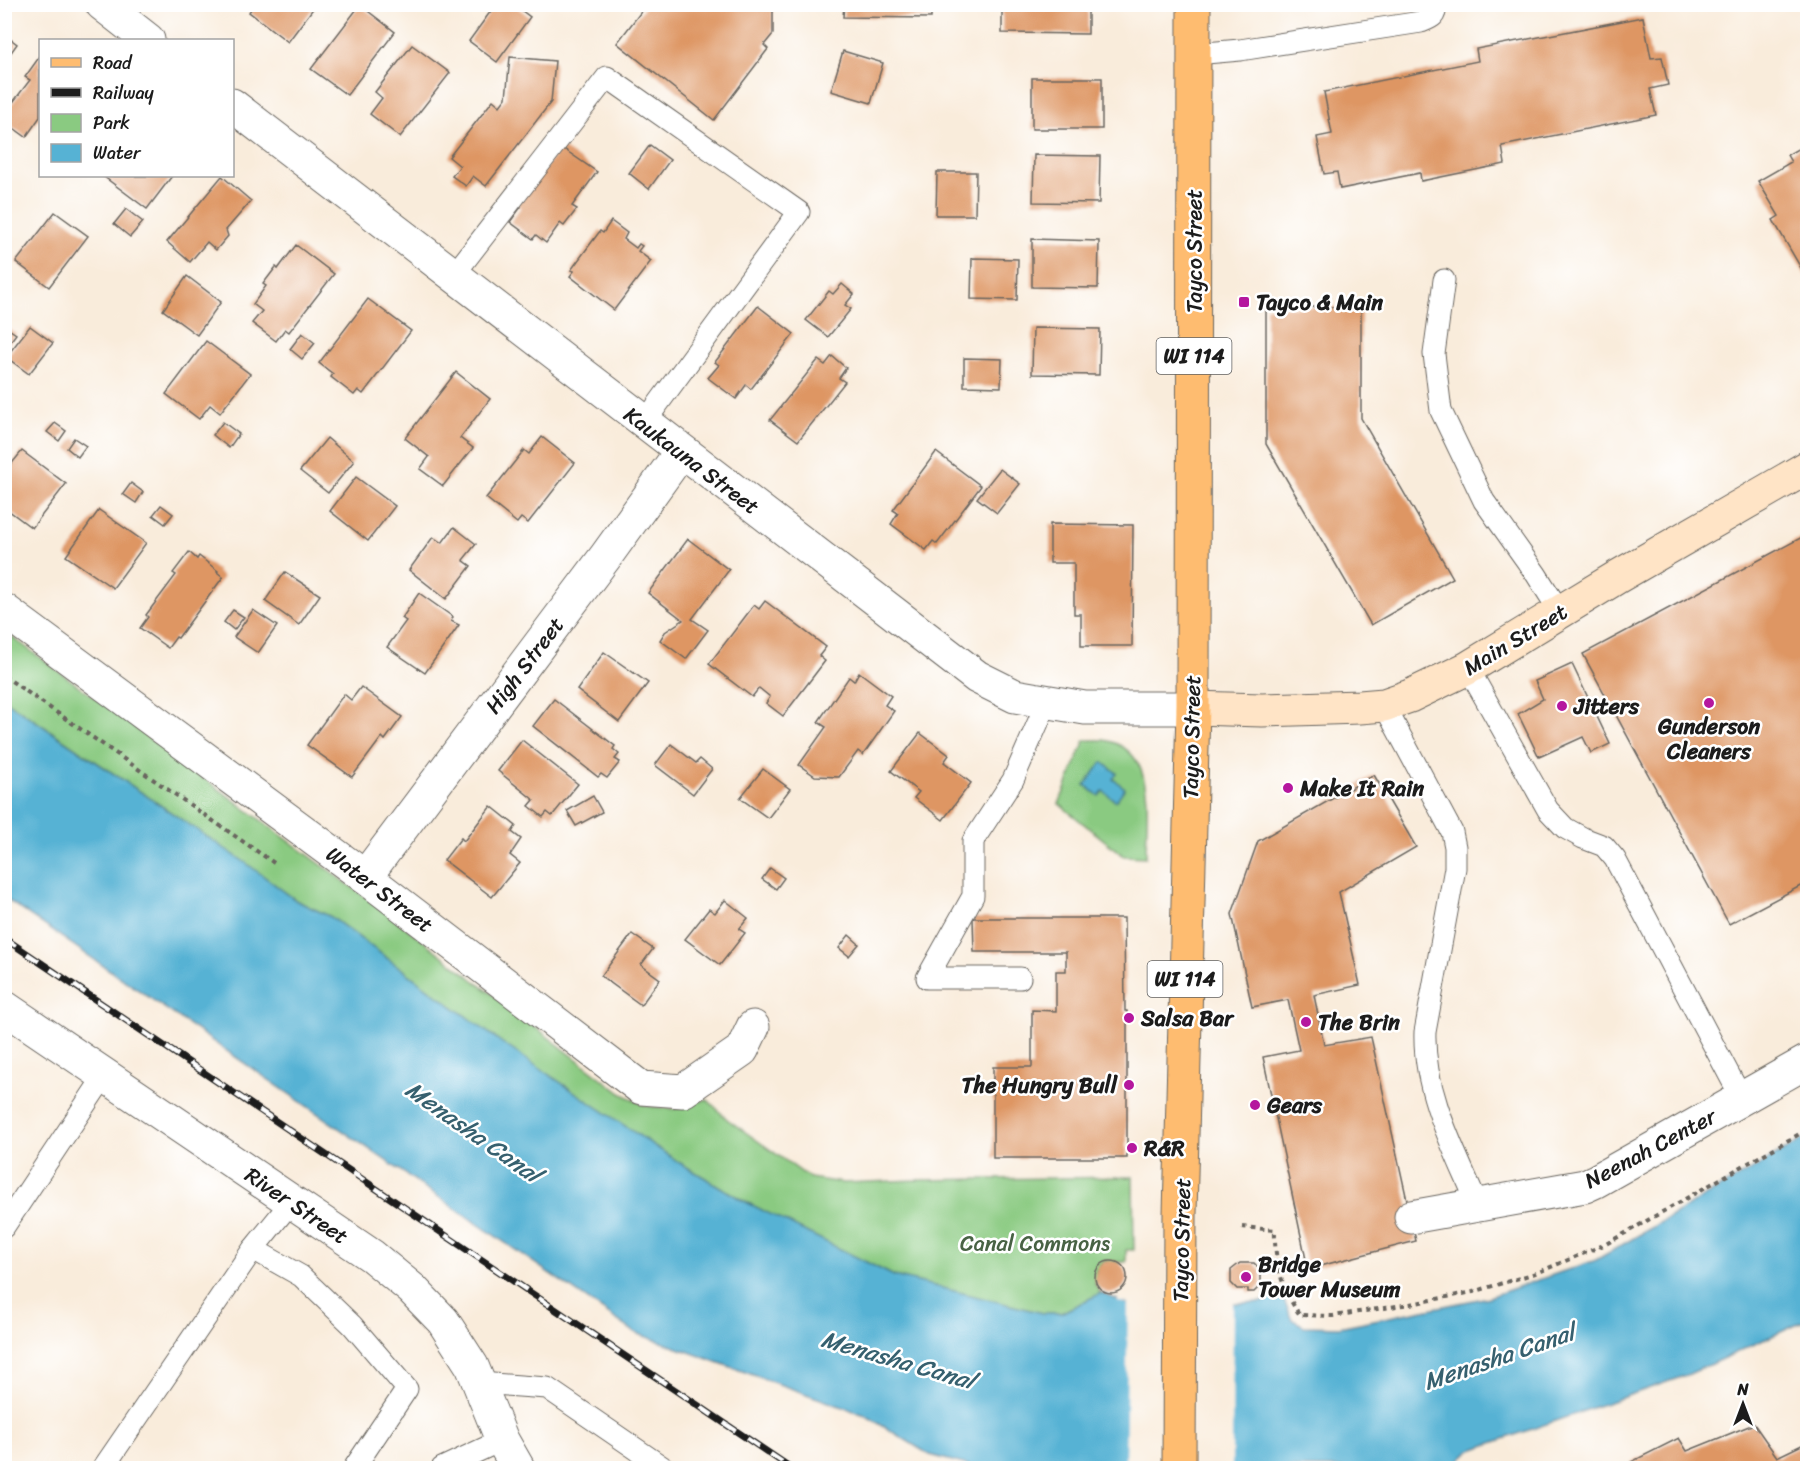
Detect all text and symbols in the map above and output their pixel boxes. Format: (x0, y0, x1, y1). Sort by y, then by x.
legend (39, 39, 234, 177)
text: Road (93, 47, 133, 79)
text: Railway (93, 77, 155, 109)
text: Park (93, 107, 130, 139)
text: Water (93, 137, 142, 169)
street label: Tayco Street (1175, 189, 1214, 313)
place label: Tayco & Main (1256, 283, 1383, 322)
marker: Tayco & Main (1237, 295, 1251, 309)
road number: WI 114 (1156, 338, 1232, 374)
street label: Kaukauna Street (615, 396, 769, 525)
street label: Main Street (1455, 592, 1576, 686)
street label: High Street (475, 608, 574, 723)
street label: Tayco Street (1171, 674, 1212, 799)
place label: Jitters (1572, 687, 1640, 726)
marker: Gunderson Cleaners (1702, 696, 1716, 710)
marker: Jitters (1555, 699, 1569, 713)
place label: Gunderson Cleaners (1657, 707, 1760, 771)
place label: Make It Rain (1299, 769, 1424, 808)
marker: Make It Rain (1281, 781, 1295, 795)
street label: Water Street (317, 836, 442, 943)
road number: WI 114 (1148, 961, 1222, 997)
place label: Salsa Bar (1140, 999, 1235, 1038)
place label: The Brin (1318, 1003, 1400, 1042)
marker: Salsa Bar (1122, 1011, 1136, 1025)
marker: The Brin (1299, 1015, 1313, 1029)
place label: The Hungry Bull (962, 1066, 1119, 1105)
water label: Menasha Canal (396, 1070, 554, 1197)
marker: The Hungry Bull (1122, 1078, 1136, 1092)
place label: Gears (1266, 1086, 1323, 1125)
street label: Neenah Center (1577, 1096, 1725, 1200)
marker: Gears (1248, 1098, 1262, 1112)
place label: R&R (1143, 1129, 1185, 1168)
marker: R&R (1125, 1141, 1139, 1155)
street label: River Street (237, 1156, 357, 1255)
street label: Tayco Street (1161, 1177, 1202, 1302)
park label: Canal Commons (960, 1224, 1110, 1263)
place label: Bridge Tower Museum (1258, 1245, 1400, 1309)
marker: Bridge Tower Museum (1239, 1270, 1253, 1284)
water label: Menasha Canal (1418, 1310, 1585, 1403)
water label: Menasha Canal (816, 1318, 985, 1403)
north arrow (1713, 1374, 1773, 1434)
text: N (1736, 1375, 1749, 1404)

